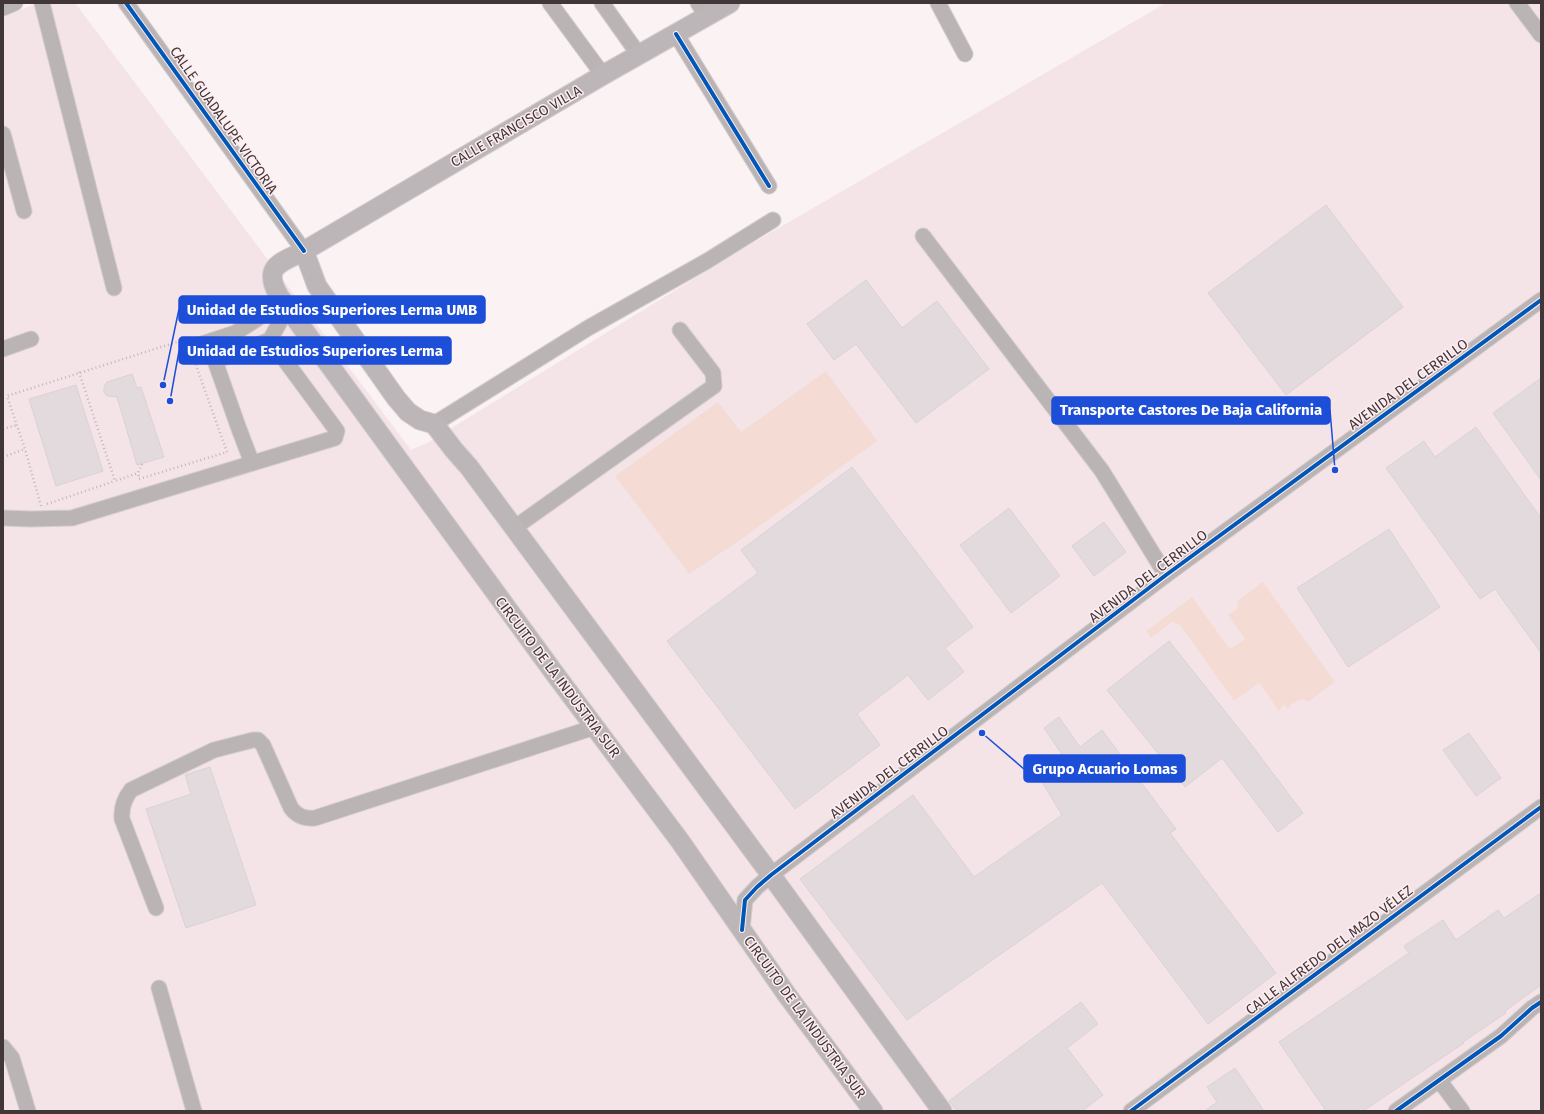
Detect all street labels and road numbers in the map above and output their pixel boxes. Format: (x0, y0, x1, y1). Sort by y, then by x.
street label: CALLE GUADALUPE VICTORIA (166, 43, 281, 197)
street label: CALLE FRANCISCO VILLA (448, 82, 585, 171)
street label: AVENIDA DEL CERRILLO (1345, 335, 1472, 434)
street label: AVENIDA DEL CERRILLO (1086, 526, 1211, 627)
street label: CIRCUITO DE LA INDUSTRIA SUR (492, 594, 624, 761)
street label: AVENIDA DEL CERRILLO (827, 722, 952, 823)
street label: CALLE ALFREDO DEL MAZO VÉLEZ (1242, 881, 1416, 1019)
street label: CIRCUITO DE LA INDUSTRIA SUR (740, 933, 870, 1102)

